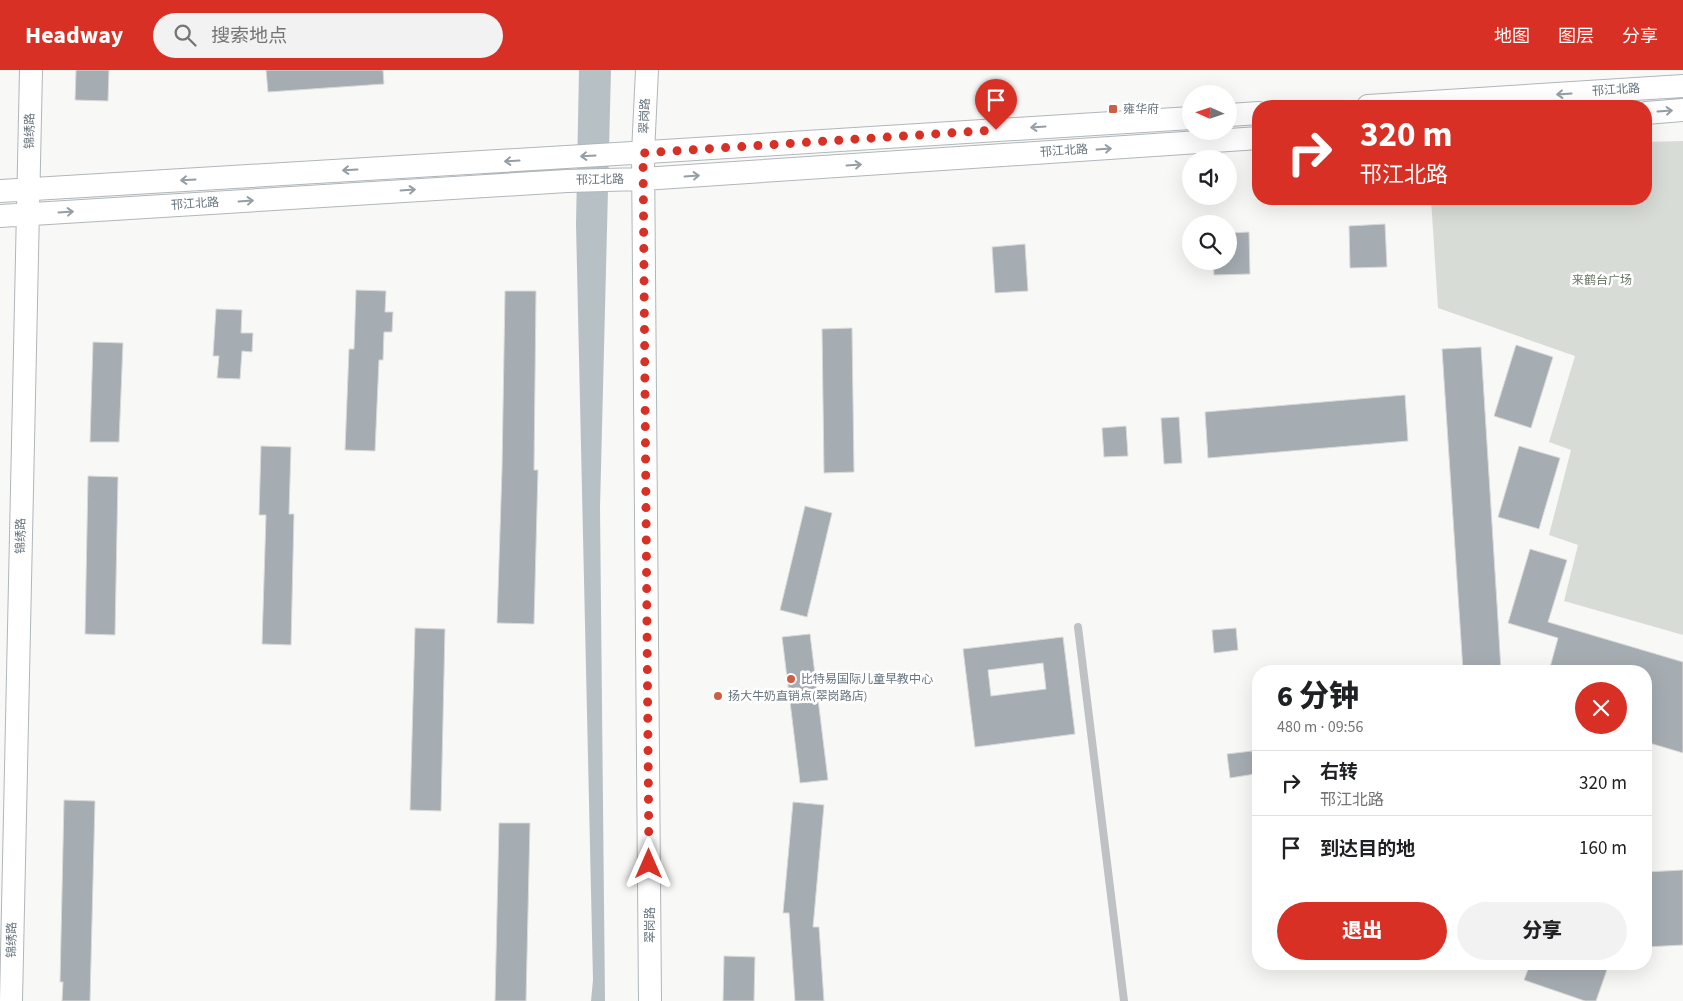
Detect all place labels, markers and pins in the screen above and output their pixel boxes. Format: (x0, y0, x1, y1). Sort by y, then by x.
pin (975, 79, 1017, 130)
place label: 雍华府 (1123, 101, 1159, 118)
marker: 雍华府 (1107, 103, 1119, 115)
place label: 比特易国际儿童早教中心 (801, 671, 933, 688)
marker: 比特易国际儿童早教中心 (785, 673, 797, 685)
place label: 扬大牛奶直销点(翠岗路店) (728, 688, 867, 705)
marker: 扬大牛奶直销点(翠岗路店) (712, 690, 724, 702)

